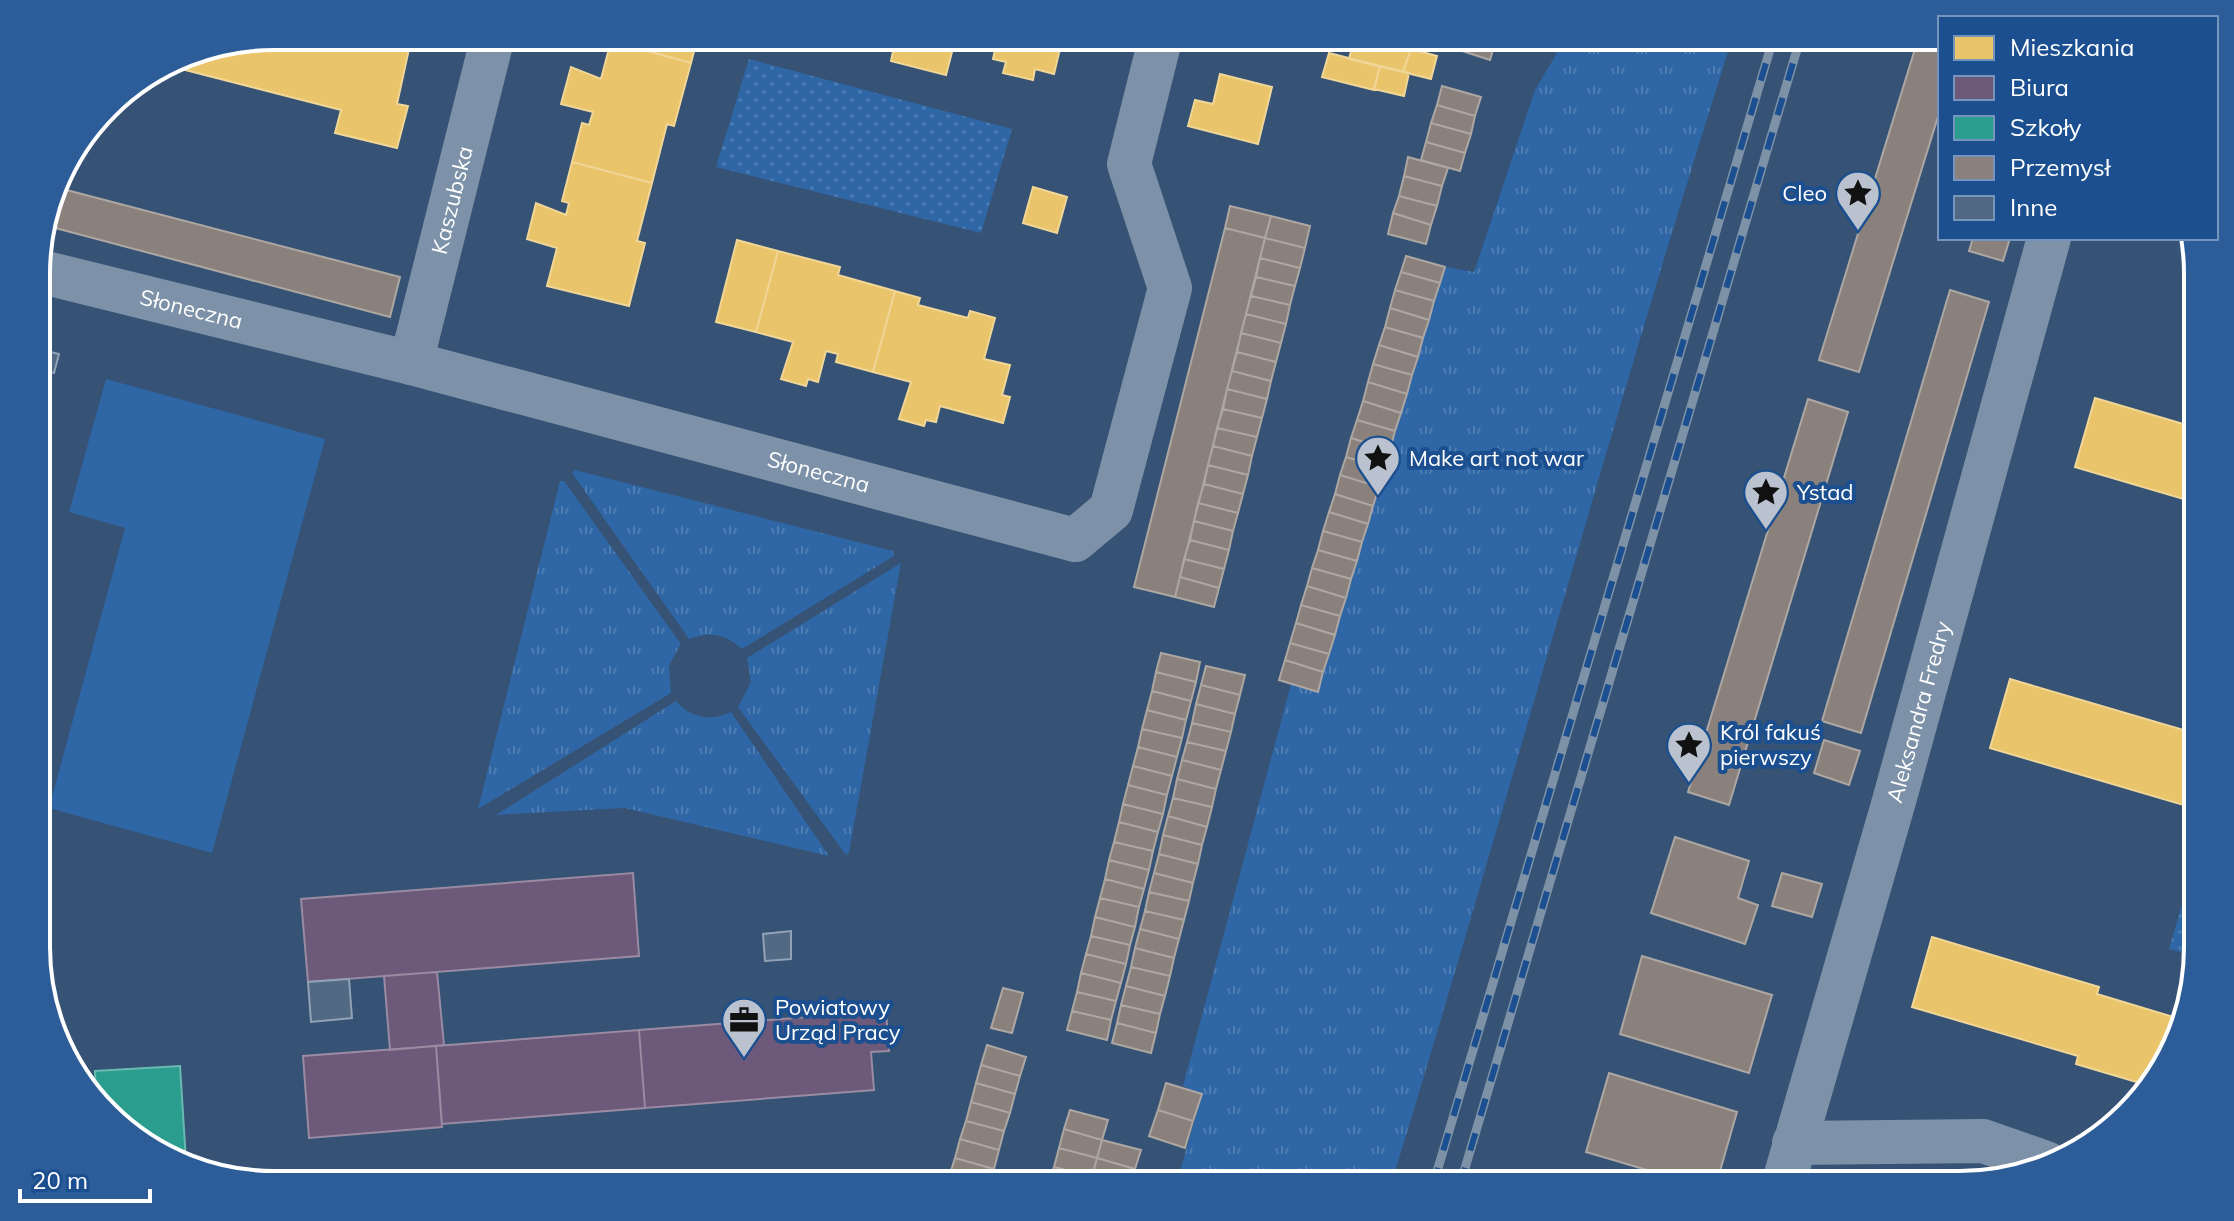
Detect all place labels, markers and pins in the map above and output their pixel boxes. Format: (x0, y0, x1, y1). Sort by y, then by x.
place icon: Cleo (1834, 169, 1882, 232)
place label: Cleo (1782, 179, 1827, 207)
place icon: Make art not war (1354, 434, 1402, 497)
place label: Make art not war (1409, 444, 1584, 472)
place icon: Ystad (1742, 468, 1790, 531)
place label: Ystad (1796, 478, 1854, 506)
place label: Król fakuś pierwszy (1720, 718, 1821, 771)
place icon: Król fakuś pierwszy (1665, 721, 1713, 784)
place label: Powiatowy Urząd Pracy (775, 993, 901, 1046)
office icon: Powiatowy Urząd Pracy (720, 996, 768, 1059)

